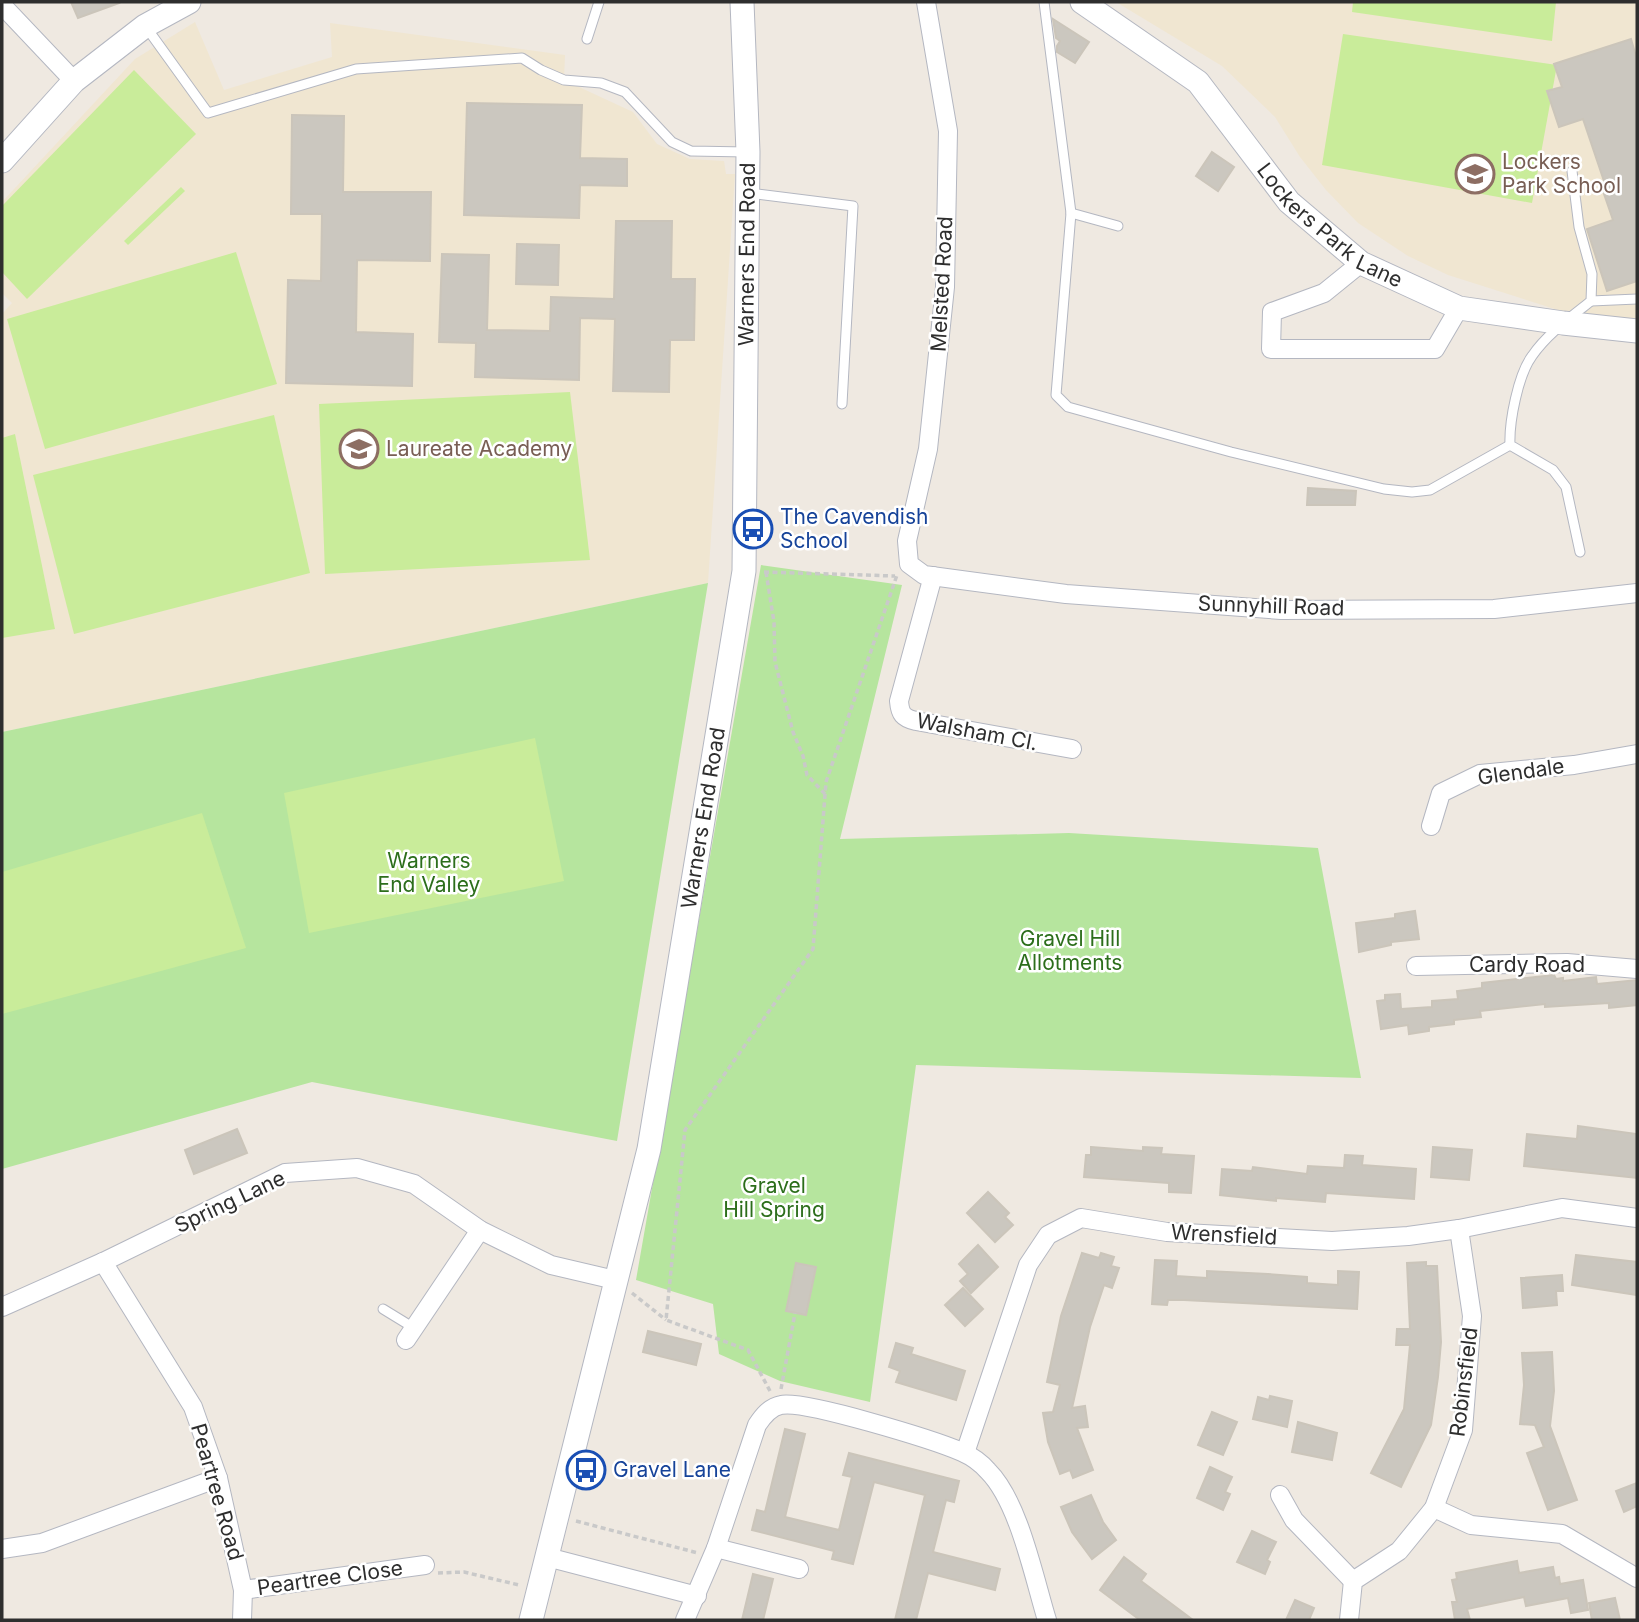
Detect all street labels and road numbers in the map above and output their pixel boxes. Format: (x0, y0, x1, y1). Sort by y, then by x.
street label: Lockers Park Lane (1252, 158, 1406, 292)
street label: Warners End Road (733, 162, 760, 346)
street label: Melsted Road (925, 216, 958, 352)
street label: Sunnyhill Road (1197, 590, 1345, 621)
street label: Walsham Cl. (915, 708, 1040, 755)
street label: Warners End Road (676, 725, 730, 911)
street label: Glendale (1476, 753, 1566, 790)
street label: Cardy Road (1469, 952, 1585, 977)
street label: Spring Lane (171, 1165, 289, 1238)
street label: Wrensfield (1170, 1219, 1278, 1250)
street label: Robinsfield (1444, 1326, 1483, 1438)
street label: Peartree Road (186, 1421, 249, 1563)
street label: Peartree Close (255, 1555, 404, 1600)

